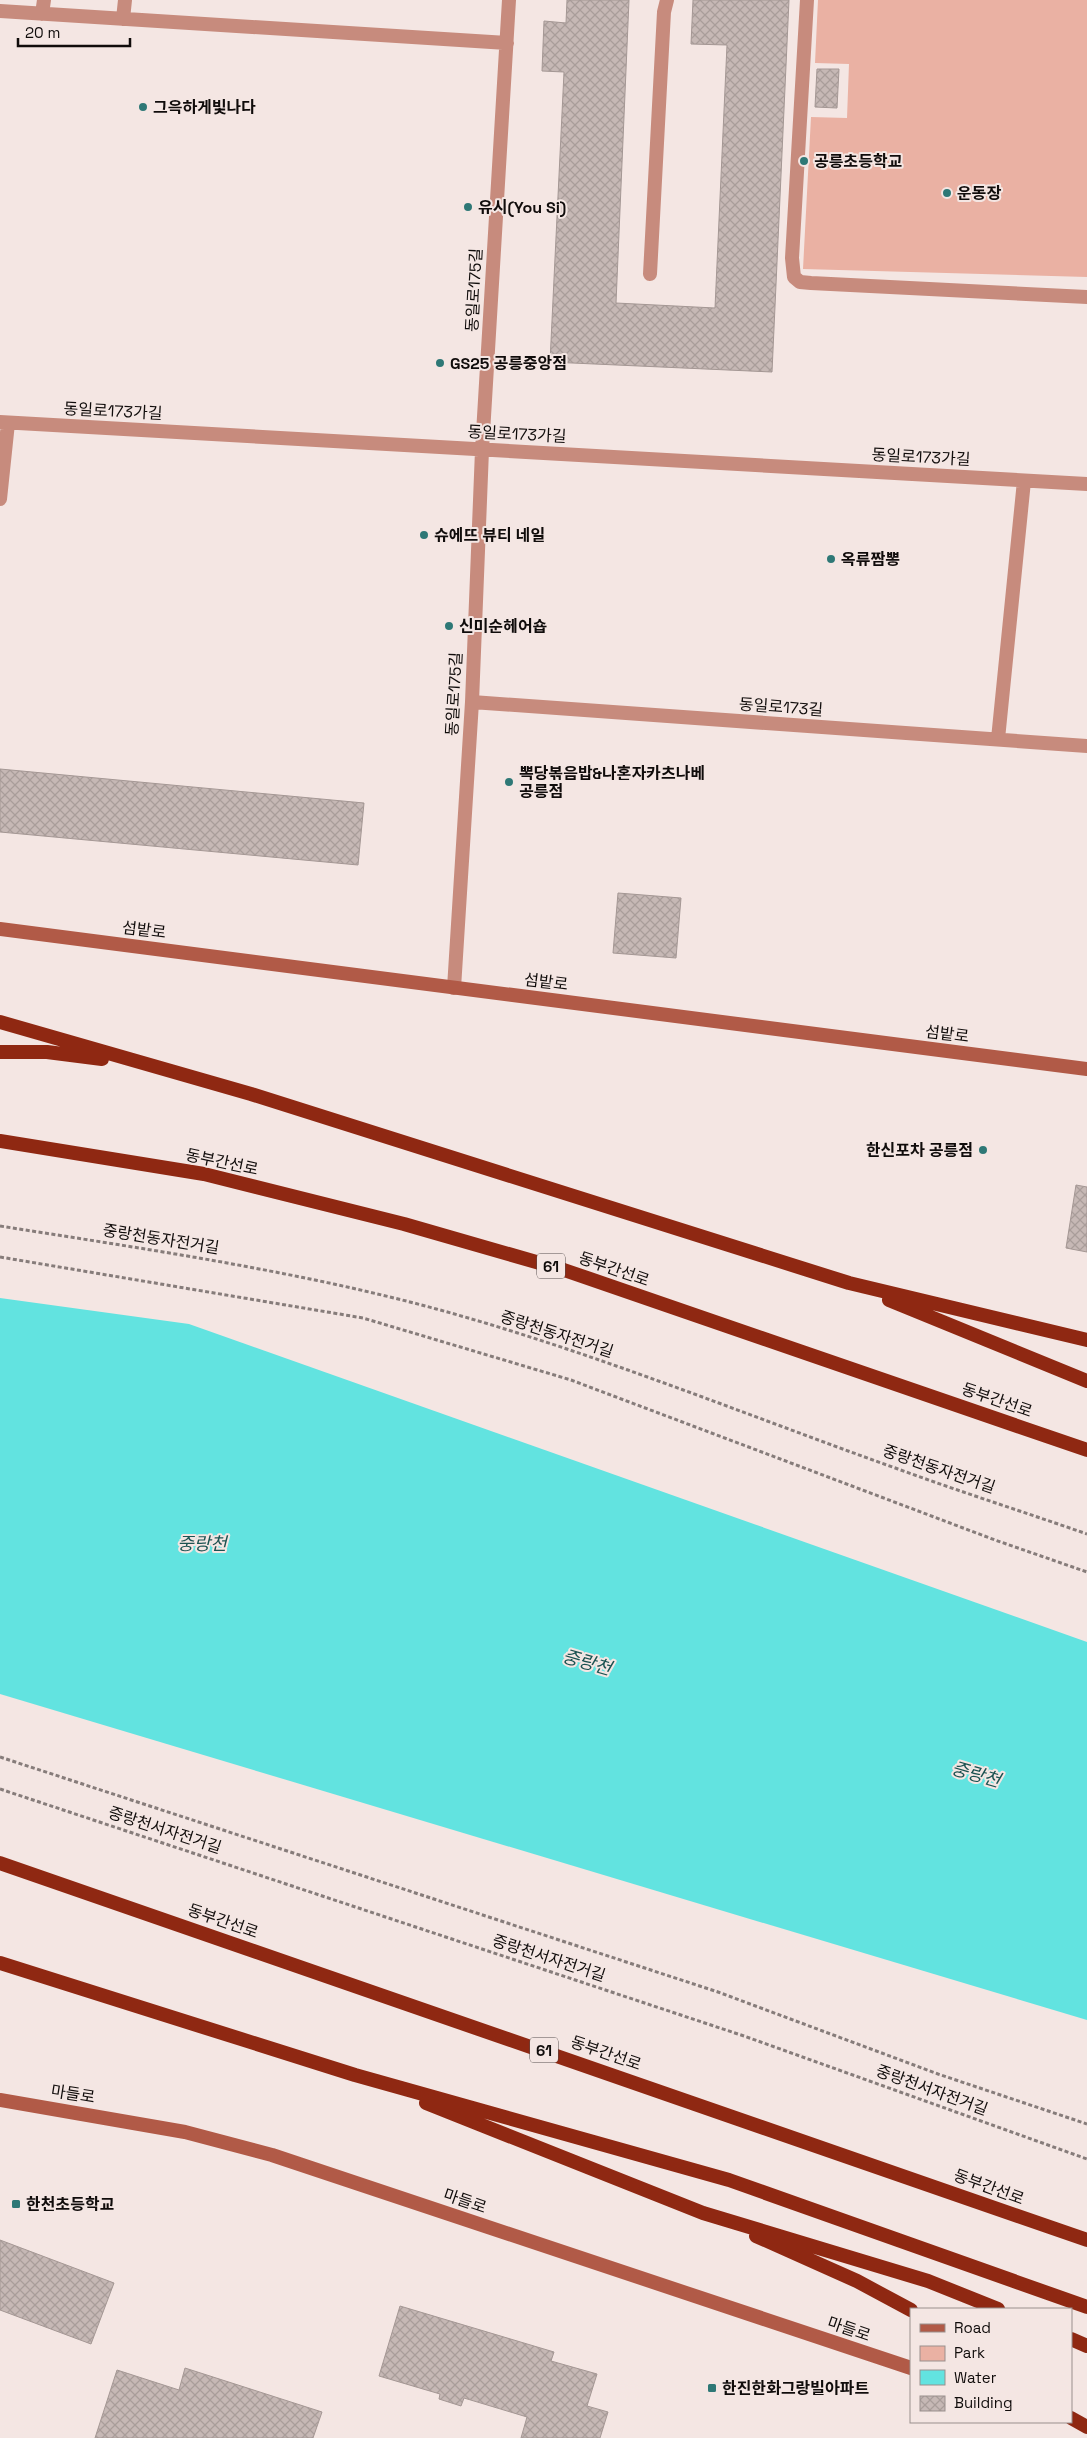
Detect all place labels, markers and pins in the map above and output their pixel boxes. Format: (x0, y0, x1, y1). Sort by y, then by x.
place label: 그윽하게빛나다 (153, 97, 256, 118)
marker: 그윽하게빛나다 (137, 101, 149, 113)
place label: 공릉초등학교 (814, 151, 903, 172)
marker: 공릉초등학교 (798, 155, 810, 167)
place label: 운동장 (957, 183, 1001, 204)
marker: 운동장 (941, 187, 953, 199)
place label: 유시(You Si) (478, 197, 566, 218)
marker: 유시(You Si) (462, 201, 474, 213)
place label: GS25 공릉중앙점 (450, 353, 567, 374)
marker: GS25 공릉중앙점 (434, 357, 446, 369)
place label: 슈에뜨 뷰티 네일 (434, 525, 545, 546)
marker: 슈에뜨 뷰티 네일 (418, 529, 430, 541)
place label: 옥류짬뽕 (841, 549, 900, 570)
marker: 옥류짬뽕 (825, 553, 837, 565)
place label: 신미순헤어숍 (459, 616, 548, 637)
marker: 신미순헤어숍 (443, 620, 455, 632)
place label: 뽁당볶음밥&나혼자카츠나베 공릉점 (519, 763, 705, 802)
marker: 뽁당볶음밥&나혼자카츠나베 공릉점 (503, 776, 515, 788)
place label: 한신포차 공릉점 (866, 1140, 973, 1161)
marker: 한신포차 공릉점 (977, 1144, 989, 1156)
place label: 한천초등학교 (26, 2194, 115, 2215)
marker: 한천초등학교 (10, 2198, 22, 2210)
place label: 한진한화그랑빌아파트 (722, 2378, 869, 2399)
marker: 한진한화그랑빌아파트 (706, 2382, 718, 2394)

